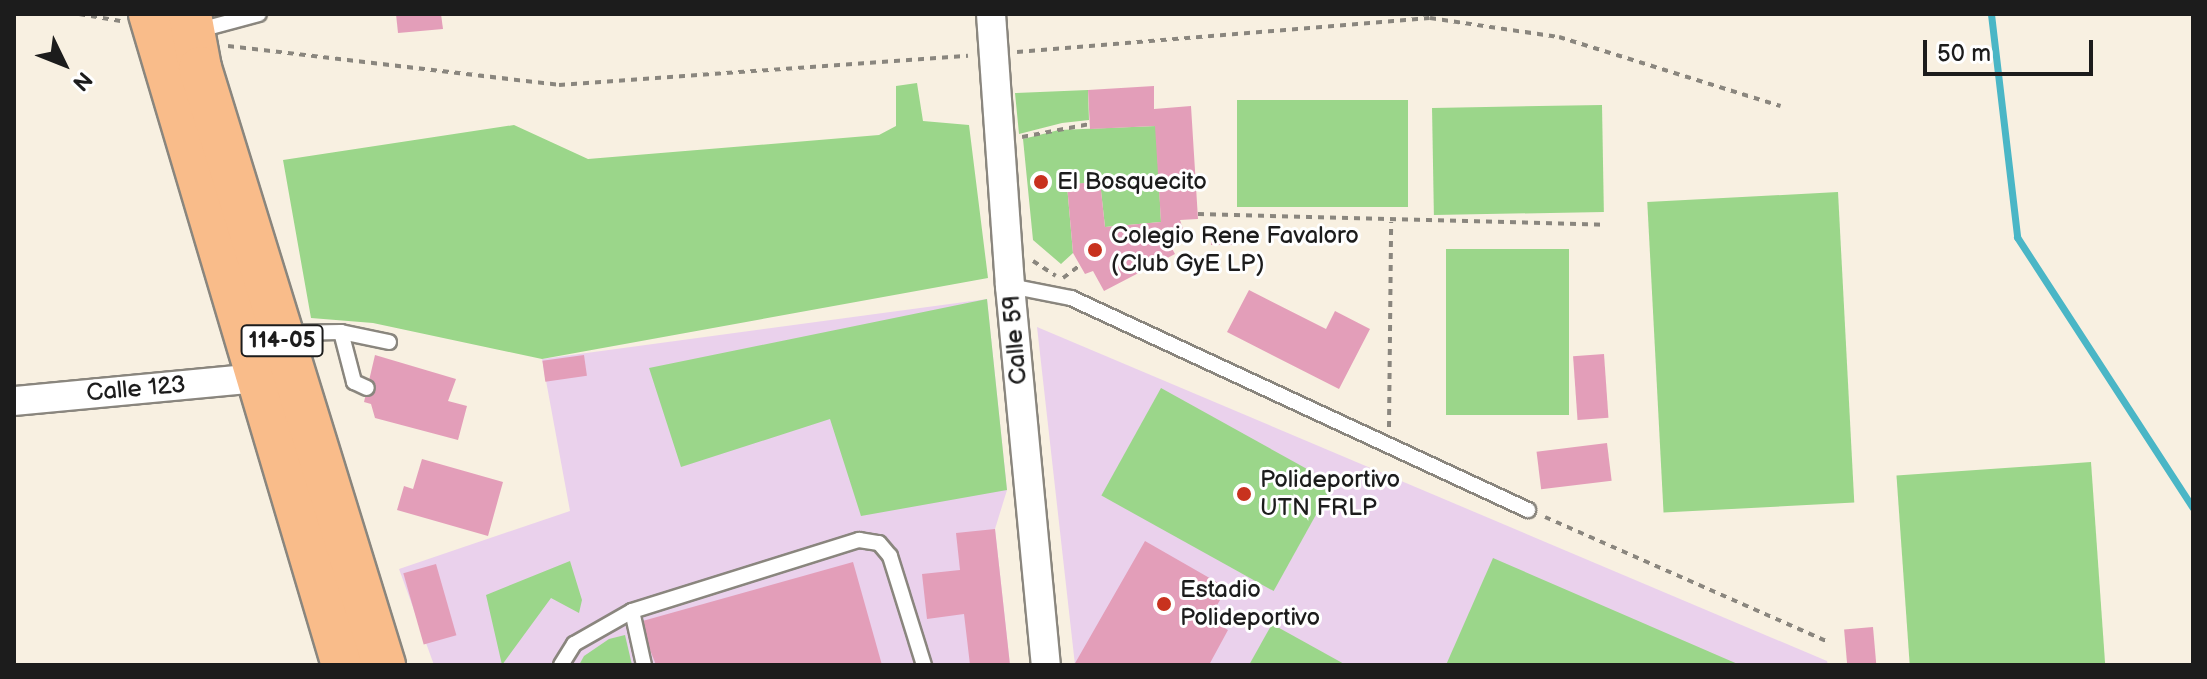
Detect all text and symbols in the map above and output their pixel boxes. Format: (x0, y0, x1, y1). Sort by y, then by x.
north arrow (24, 24, 104, 104)
scale bar (1927, 24, 2097, 74)
text: 50 m (1937, 39, 1991, 68)
text: N (66, 65, 97, 96)
place label: El Bosquecito (1057, 168, 1207, 196)
marker: El Bosquecito (1032, 173, 1050, 191)
place label: Colegio Rene Favaloro (Club GyE LP) (1111, 222, 1359, 278)
marker: Colegio Rene Favaloro (Club GyE LP) (1086, 241, 1104, 259)
street label: Calle 59 (997, 294, 1033, 386)
road number: 114-05 (240, 323, 324, 359)
street label: Calle 123 (85, 370, 187, 408)
place label: Polideportivo UTN FRLP (1260, 466, 1400, 522)
marker: Polideportivo UTN FRLP (1235, 485, 1253, 503)
place label: Estadio Polideportivo (1180, 576, 1320, 632)
marker: Estadio Polideportivo (1155, 595, 1173, 613)

